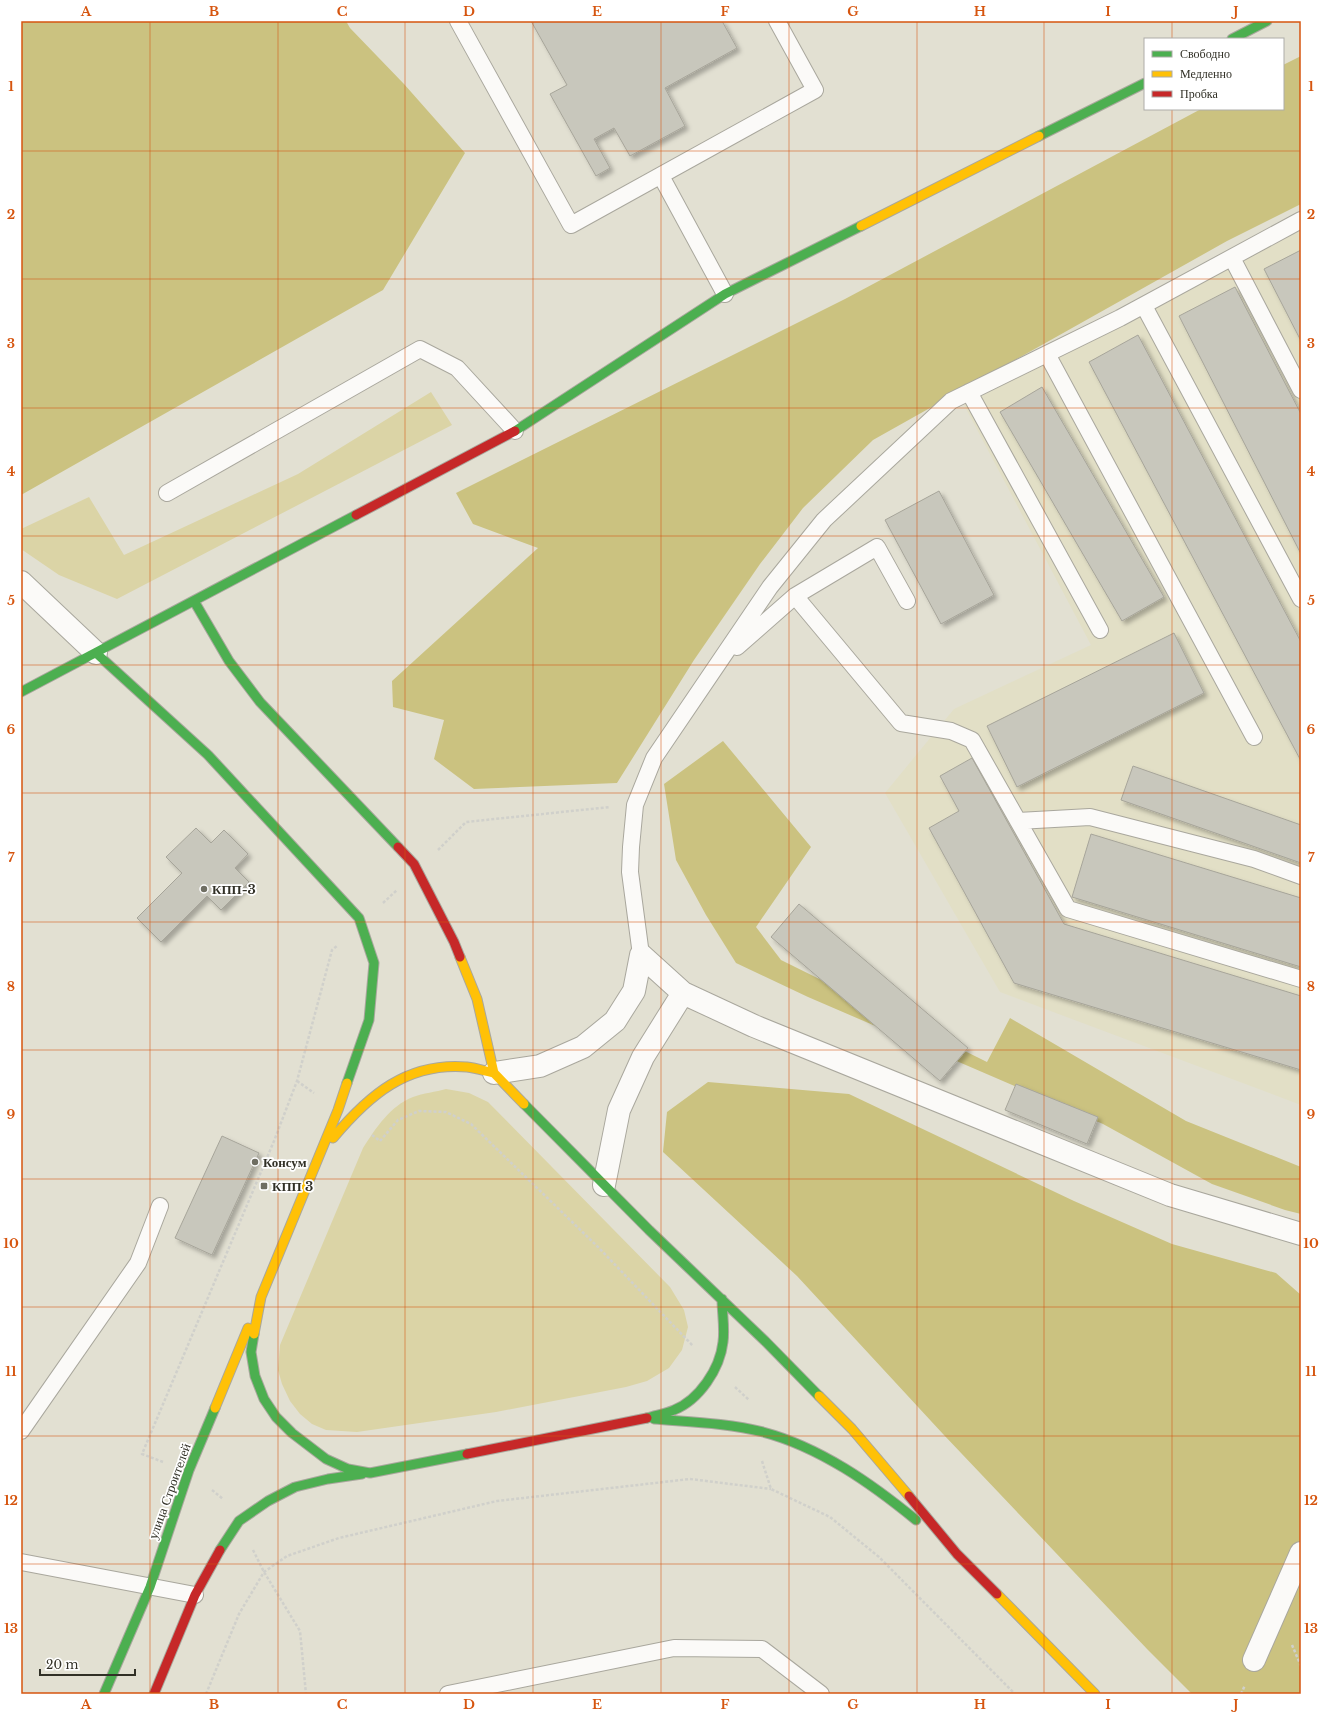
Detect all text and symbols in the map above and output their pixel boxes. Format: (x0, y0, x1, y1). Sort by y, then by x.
text: A (80, 3, 92, 20)
text: B (209, 3, 219, 20)
text: C (337, 3, 348, 20)
text: D (463, 3, 475, 20)
text: E (592, 3, 602, 20)
text: F (721, 3, 730, 20)
text: G (847, 3, 859, 20)
text: H (974, 3, 986, 20)
text: I (1105, 3, 1111, 20)
text: J (1230, 3, 1239, 20)
legend (1144, 38, 1284, 110)
text: Свободно (1180, 46, 1230, 61)
text: Медленно (1180, 66, 1232, 81)
text: 1 (8, 78, 14, 95)
text: 1 (1308, 78, 1314, 95)
text: Пробка (1180, 86, 1218, 101)
text: 2 (7, 206, 15, 223)
text: 2 (1307, 206, 1315, 223)
text: 3 (7, 335, 15, 352)
text: 3 (1307, 335, 1315, 352)
text: 4 (7, 463, 16, 480)
text: 4 (1307, 463, 1316, 480)
text: 5 (7, 592, 15, 609)
text: 5 (1307, 592, 1315, 609)
text: 6 (7, 721, 16, 738)
text: 6 (1307, 721, 1316, 738)
text: 7 (8, 849, 15, 866)
text: 7 (1308, 849, 1315, 866)
place label: КПП-3 (212, 881, 256, 898)
marker: КПП-3 (199, 884, 209, 894)
text: 8 (7, 978, 15, 995)
text: 8 (1307, 978, 1315, 995)
text: 9 (7, 1106, 16, 1123)
text: 9 (1307, 1106, 1316, 1123)
place label: Консум (263, 1154, 307, 1171)
marker: Консум (250, 1157, 260, 1167)
place label: КПП 3 (272, 1178, 313, 1195)
marker: КПП 3 (259, 1181, 269, 1191)
text: 10 (3, 1235, 19, 1252)
text: 10 (1303, 1235, 1319, 1252)
text: 11 (5, 1363, 17, 1380)
text: 11 (1305, 1363, 1317, 1380)
street label: улица Строителей (144, 1441, 195, 1541)
text: 12 (4, 1492, 18, 1509)
text: 12 (1304, 1492, 1318, 1509)
text: 13 (4, 1620, 18, 1637)
text: 13 (1304, 1620, 1318, 1637)
scale bar (40, 1651, 135, 1677)
text: 20 m (46, 1657, 78, 1672)
text: A (80, 1696, 92, 1713)
text: B (209, 1696, 219, 1713)
text: C (337, 1696, 348, 1713)
text: D (463, 1696, 475, 1713)
text: E (592, 1696, 602, 1713)
text: F (721, 1696, 730, 1713)
text: G (847, 1696, 859, 1713)
text: H (974, 1696, 986, 1713)
text: I (1105, 1696, 1111, 1713)
text: J (1230, 1696, 1239, 1713)

